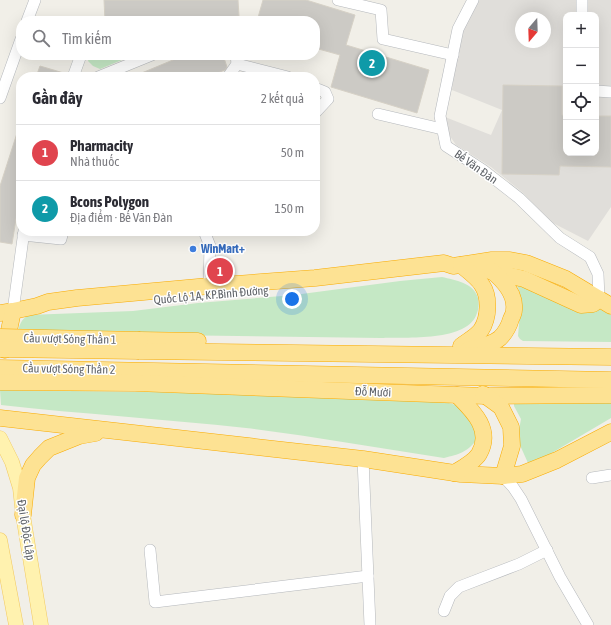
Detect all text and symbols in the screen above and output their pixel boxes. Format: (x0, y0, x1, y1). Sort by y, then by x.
north arrow (515, 12, 551, 48)
map controls (563, 12, 599, 156)
button: + (563, 12, 599, 48)
search box (16, 16, 320, 60)
icon: search (30, 27, 52, 49)
text: Tìm kiếm (62, 30, 112, 47)
pin: 2 (359, 48, 385, 78)
button: − (563, 48, 599, 84)
button: locate (563, 84, 599, 120)
text: Gần đây (32, 88, 83, 108)
text: 2 kết quả (261, 91, 304, 106)
button: layers (563, 120, 599, 156)
text: Pharmacity (70, 137, 133, 154)
text: 1 (42, 145, 48, 160)
text: 50 m (281, 145, 304, 160)
street label: Bế Văn Đàn (452, 147, 500, 187)
text: Nhà thuốc (70, 154, 119, 169)
text: Bcons Polygon (70, 193, 149, 210)
text: 2 (42, 201, 48, 216)
text: 150 m (275, 201, 304, 216)
text: Địa điểm · Bế Văn Đàn (70, 210, 173, 225)
place label: WinMart+ (200, 242, 245, 256)
marker: WinMart+ (188, 244, 198, 254)
pin: 1 (207, 256, 233, 286)
street label: Quốc Lộ 1A, KP.Bình Đường (153, 283, 270, 307)
your location (282, 289, 302, 309)
street label: Cầu vượt Sóng Thần 1 (24, 331, 117, 347)
street label: Cầu vượt Sóng Thần 2 (23, 361, 115, 377)
street label: Đỗ Mười (355, 384, 391, 400)
street label: Đại lộ Độc Lập (14, 499, 38, 562)

